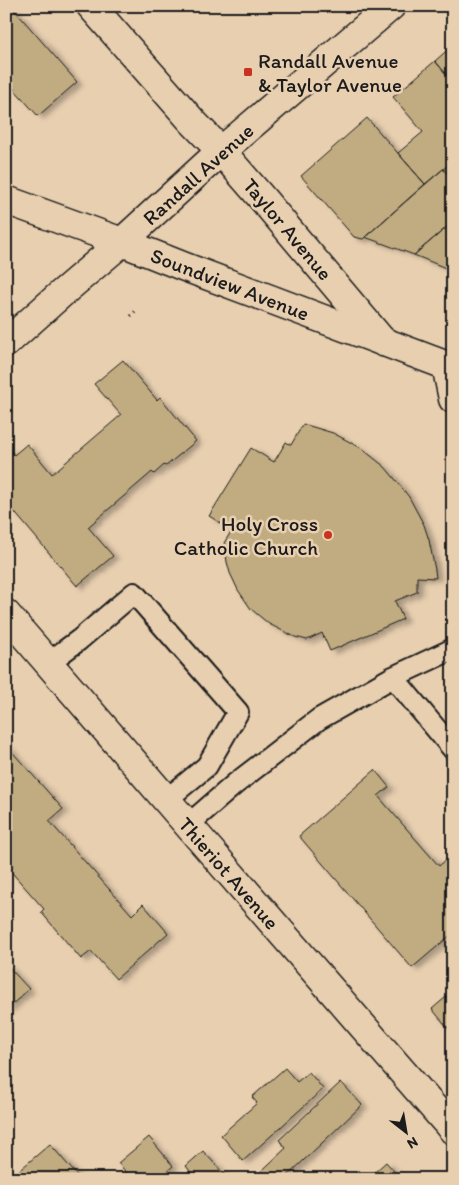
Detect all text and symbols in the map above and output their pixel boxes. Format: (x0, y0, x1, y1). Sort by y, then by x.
place label: Randall Avenue & Taylor Avenue (258, 48, 402, 97)
marker: Randall Avenue & Taylor Avenue (242, 66, 254, 78)
street label: Randall Avenue (137, 118, 259, 230)
street label: Taylor Avenue (238, 173, 338, 285)
street label: Soundview Avenue (147, 242, 313, 326)
place label: Holy Cross Catholic Church (174, 511, 318, 560)
marker: Holy Cross Catholic Church (322, 529, 334, 541)
street label: Thieriot Avenue (173, 812, 285, 934)
north arrow (382, 1108, 432, 1158)
text: N (404, 1133, 421, 1152)

